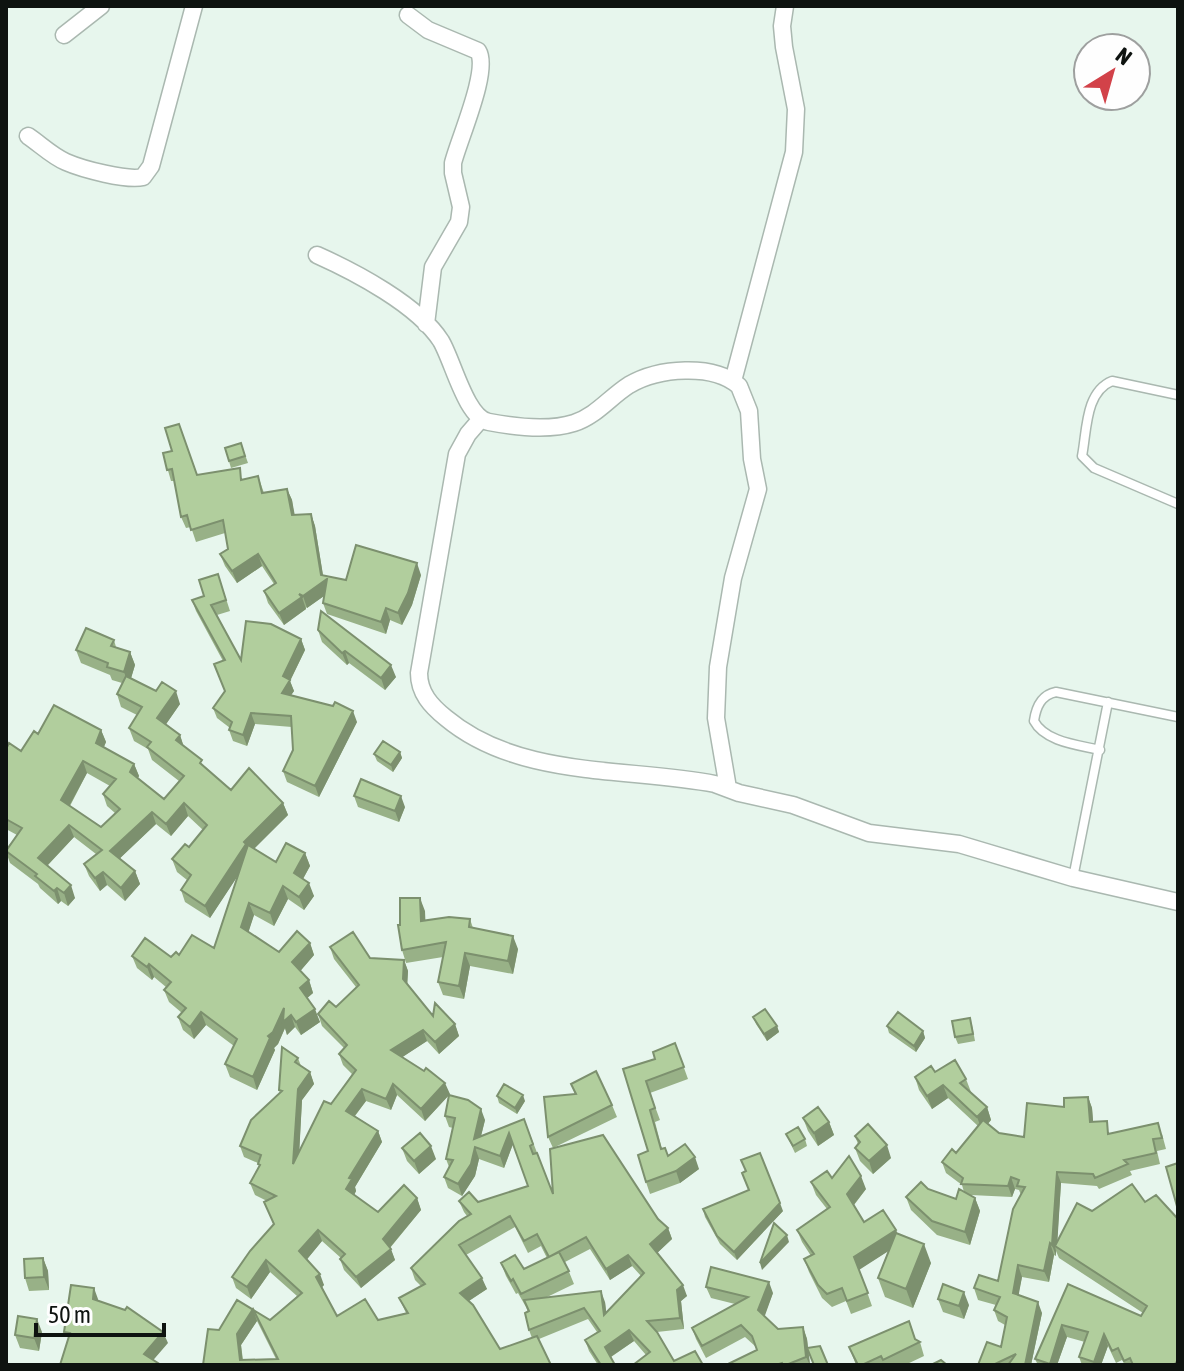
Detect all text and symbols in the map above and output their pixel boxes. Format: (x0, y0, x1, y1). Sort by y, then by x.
north arrow (1072, 32, 1152, 112)
text: N (1111, 42, 1137, 70)
scale bar (36, 1287, 164, 1337)
text: 50 m (48, 1301, 91, 1328)

